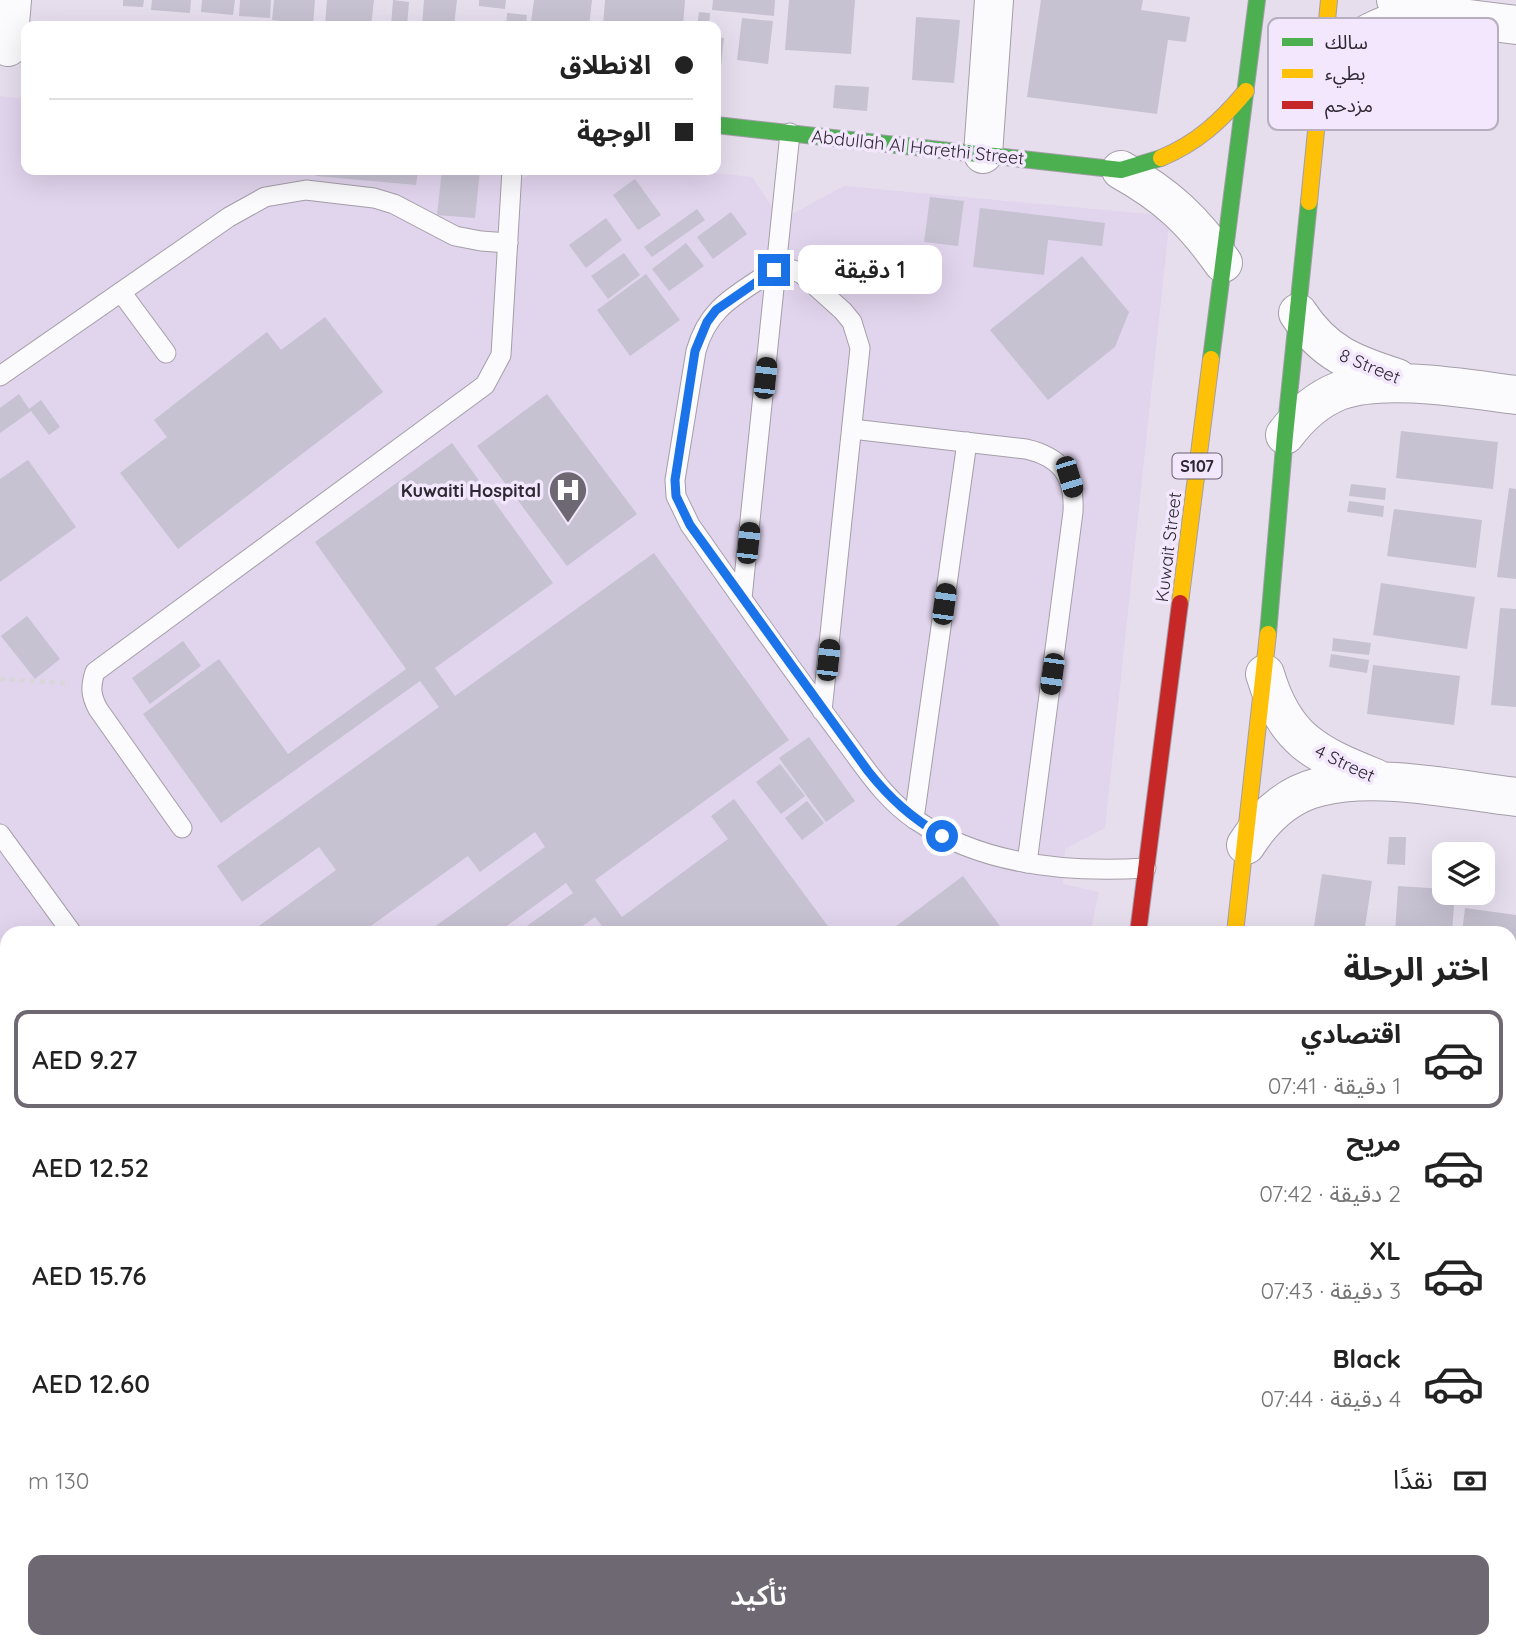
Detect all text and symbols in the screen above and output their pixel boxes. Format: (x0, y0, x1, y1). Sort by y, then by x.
legend (1268, 18, 1498, 130)
text: سالك (1325, 30, 1368, 54)
text: الانطلاق (560, 48, 651, 81)
text: بطيء (1325, 61, 1365, 88)
text: مزدحم (1325, 93, 1373, 120)
text: الوجهة (577, 115, 651, 148)
street label: Abdullah Al Harethi Street (810, 124, 1026, 170)
callout: 1 دقيقة (798, 246, 942, 294)
route end (758, 254, 790, 286)
text: 1 دقيقة (834, 255, 906, 284)
street label: 8 Street (1336, 343, 1404, 389)
car (753, 356, 778, 400)
road number: S107 (1172, 453, 1222, 478)
car (1053, 454, 1086, 500)
hospital icon: Kuwaiti Hospital (547, 469, 589, 524)
place label: Kuwaiti Hospital (401, 479, 541, 502)
street label: Kuwait Street (1150, 491, 1186, 603)
car (736, 521, 761, 565)
car (931, 582, 958, 626)
car (816, 638, 841, 682)
car (1039, 652, 1066, 696)
street label: 4 Street (1311, 739, 1379, 787)
route start (926, 820, 958, 852)
map controls (1432, 842, 1495, 905)
button: layers (1432, 842, 1495, 905)
text: اختر الرحلة (1343, 948, 1489, 988)
text: اقتصادي (1301, 1017, 1401, 1050)
icon: car (1422, 1028, 1485, 1091)
text: AED 9.27 (32, 1043, 137, 1076)
text: 1 دقيقة · 07:41 (1268, 1071, 1401, 1100)
text: مريح (1346, 1125, 1401, 1158)
icon: car (1422, 1136, 1485, 1199)
text: AED 12.52 (32, 1151, 149, 1184)
text: 2 دقيقة · 07:42 (1259, 1179, 1401, 1208)
text: XL (1369, 1234, 1401, 1267)
icon: car (1422, 1244, 1485, 1307)
text: AED 15.76 (32, 1259, 146, 1292)
text: 3 دقيقة · 07:43 (1261, 1276, 1401, 1305)
text: Black (1332, 1342, 1401, 1375)
icon: car (1422, 1352, 1485, 1415)
text: AED 12.60 (32, 1367, 150, 1400)
text: 4 دقيقة · 07:44 (1260, 1384, 1401, 1413)
icon: cash (1451, 1462, 1489, 1500)
text: نقدًا (1393, 1463, 1433, 1496)
text: 130 m (28, 1466, 90, 1495)
button: تأكيد (28, 1555, 1489, 1635)

